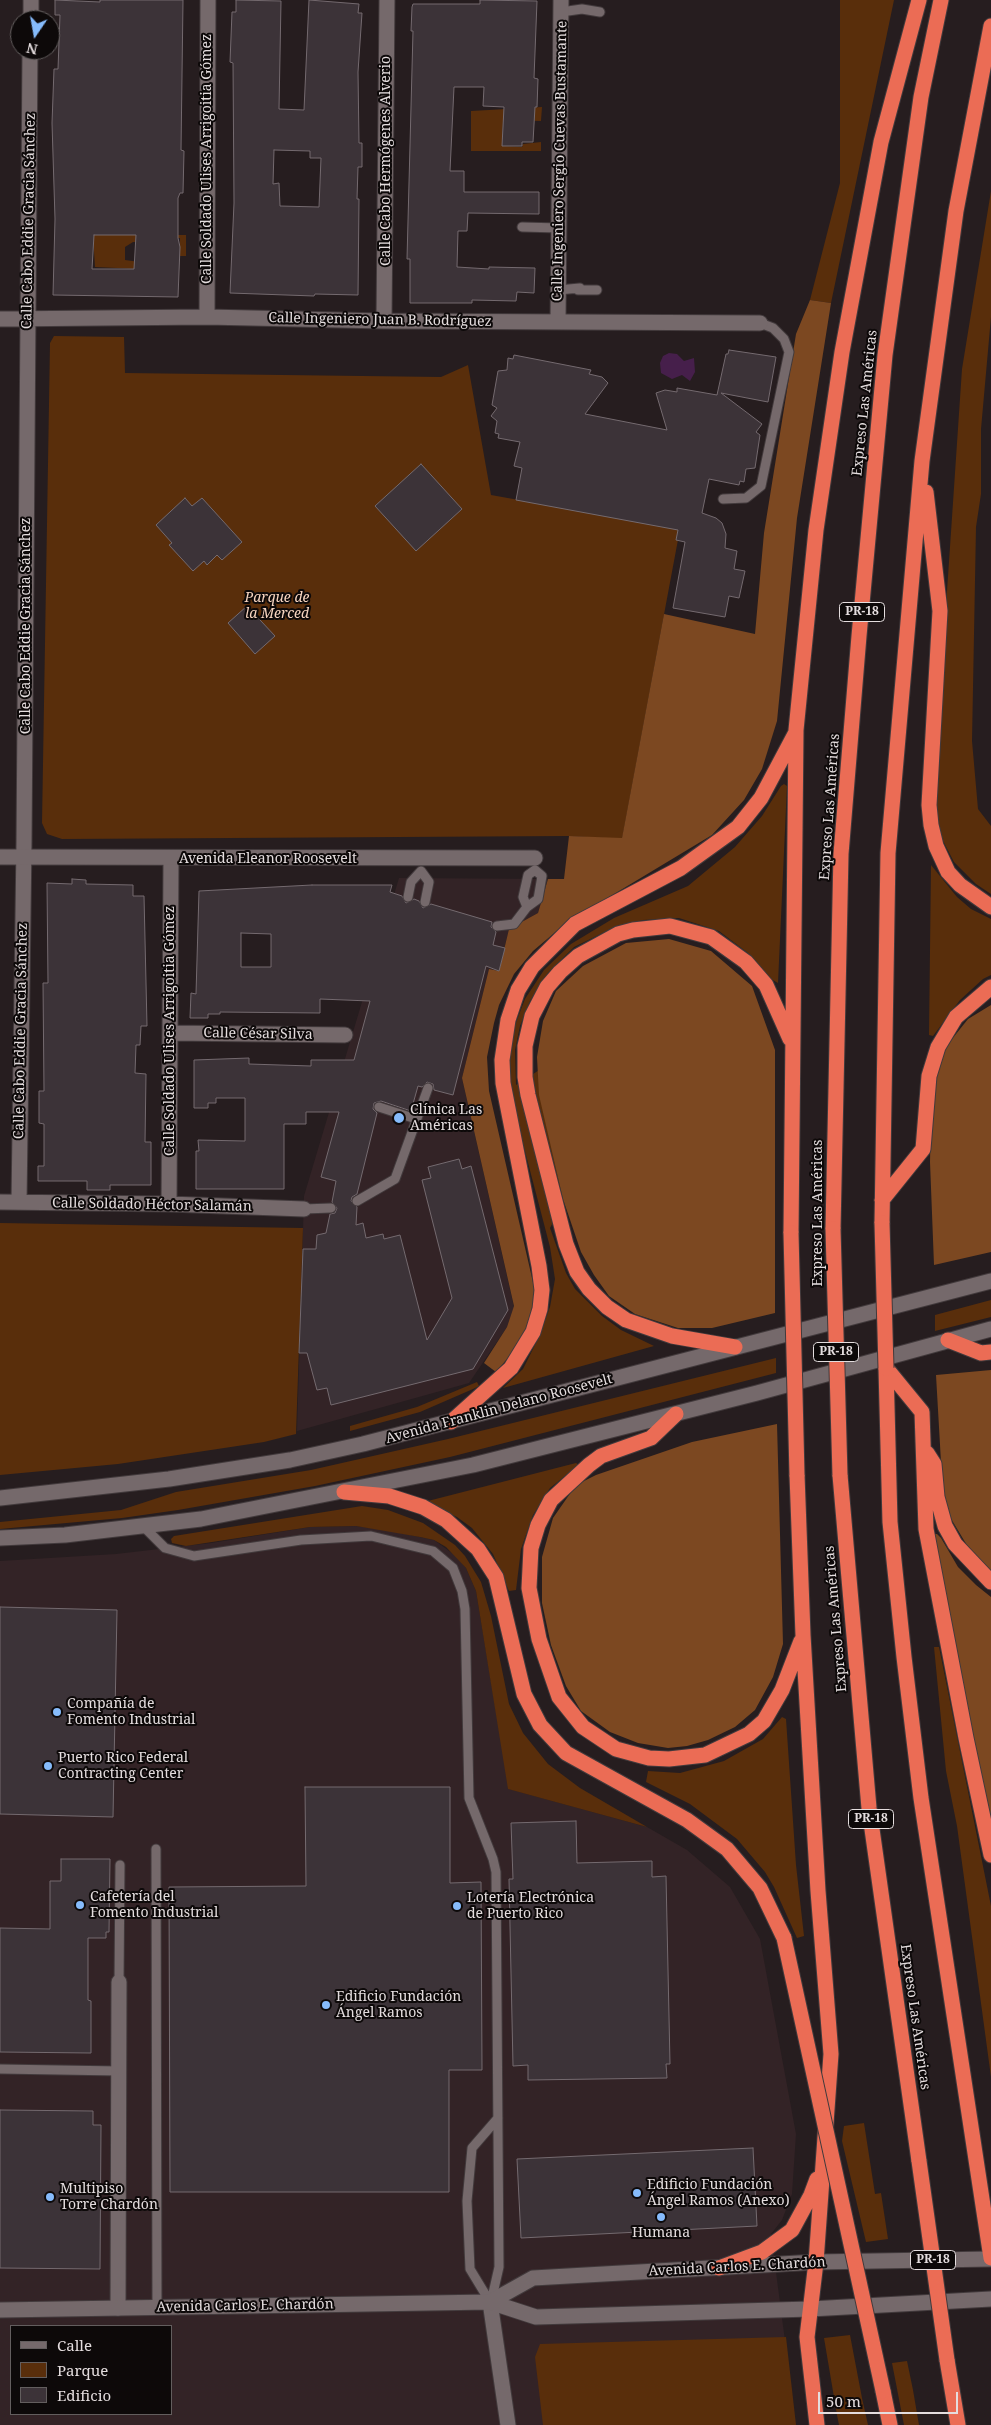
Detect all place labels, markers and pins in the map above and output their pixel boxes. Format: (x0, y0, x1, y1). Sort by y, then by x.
place label: Clínica Las Américas (410, 1102, 482, 1134)
marker: Clínica Las Américas (392, 1111, 406, 1125)
place label: Compañía de Fomento Industrial (67, 1696, 195, 1728)
marker: Compañía de Fomento Industrial (51, 1706, 63, 1718)
place label: Puerto Rico Federal Contracting Center (58, 1750, 188, 1782)
marker: Puerto Rico Federal Contracting Center (42, 1760, 54, 1772)
place label: Cafetería del Fomento Industrial (90, 1889, 218, 1921)
place label: Lotería Electrónica de Puerto Rico (467, 1890, 594, 1922)
marker: Cafetería del Fomento Industrial (74, 1899, 86, 1911)
marker: Lotería Electrónica de Puerto Rico (451, 1900, 463, 1912)
place label: Edificio Fundación Ángel Ramos (336, 1989, 461, 2021)
marker: Edificio Fundación Ángel Ramos (320, 1999, 332, 2011)
place label: Edificio Fundación Ángel Ramos (Anexo) (647, 2177, 789, 2210)
place label: Multipiso Torre Chardón (60, 2181, 158, 2214)
marker: Edificio Fundación Ángel Ramos (Anexo) (631, 2187, 643, 2199)
marker: Multipiso Torre Chardón (44, 2191, 56, 2203)
marker: Humana (655, 2211, 667, 2223)
place label: Humana (632, 2225, 690, 2241)

